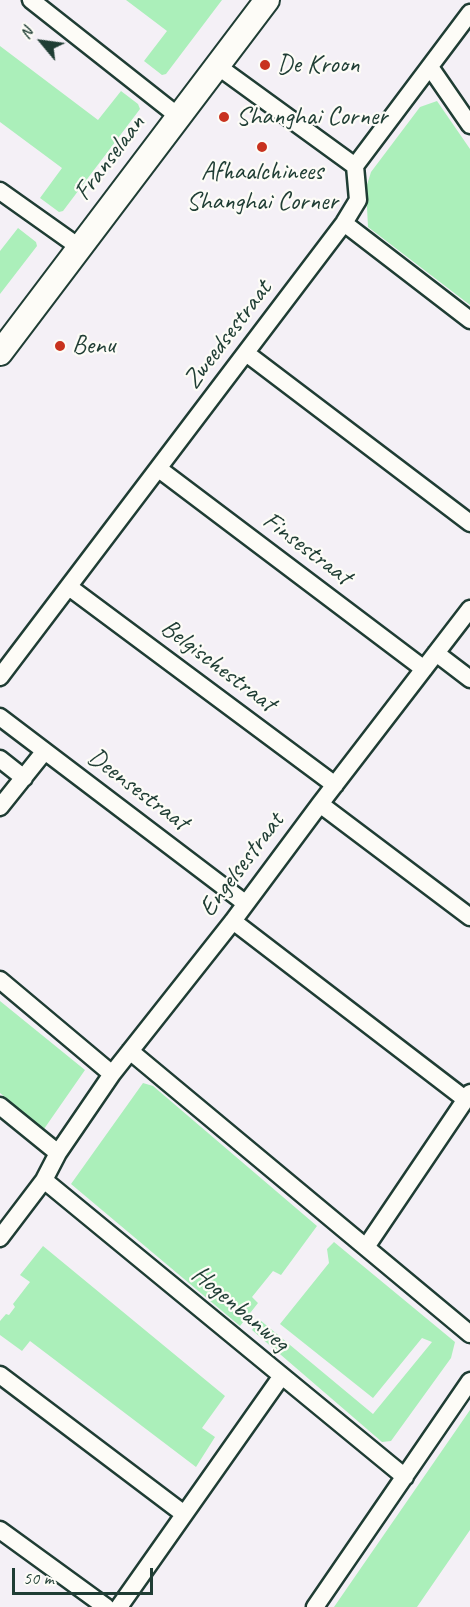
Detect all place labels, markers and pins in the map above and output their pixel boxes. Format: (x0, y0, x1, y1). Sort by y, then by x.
place label: De Kroon (277, 49, 359, 81)
marker: De Kroon (258, 58, 272, 72)
place label: Shanghai Corner (236, 101, 387, 133)
marker: Shanghai Corner (217, 110, 231, 124)
marker: Afhaalchinees Shanghai Corner (255, 140, 269, 154)
place label: Afhaalchinees Shanghai Corner (186, 156, 338, 218)
place label: Benu (72, 330, 115, 362)
marker: Benu (53, 339, 67, 353)

